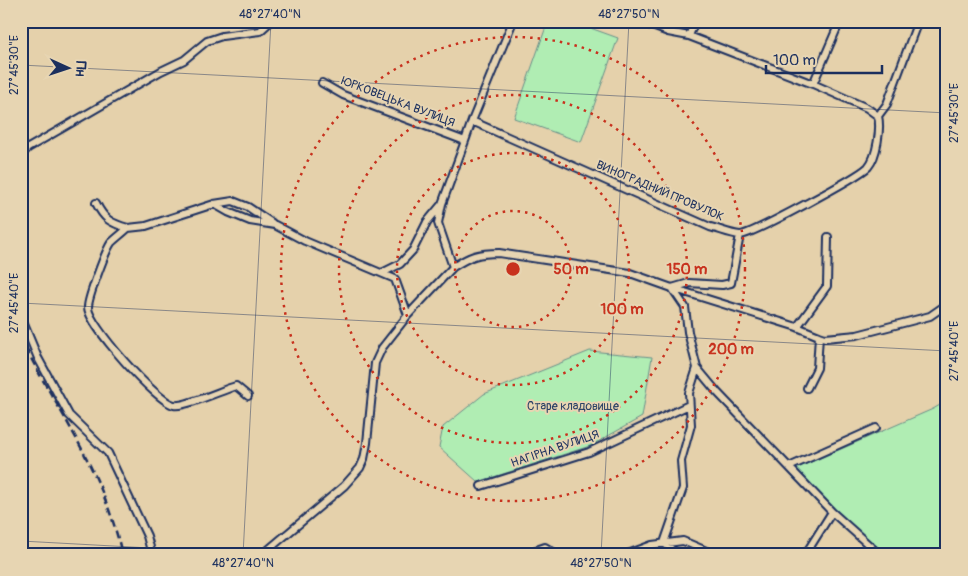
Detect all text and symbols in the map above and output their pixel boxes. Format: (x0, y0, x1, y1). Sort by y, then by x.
text: 48°27'40"N (239, 7, 301, 22)
text: 48°27'50"N (598, 7, 660, 22)
text: 27°45'30"E (7, 35, 22, 95)
north arrow (42, 42, 92, 92)
scale bar (766, 42, 882, 74)
text: 100 m (773, 51, 816, 70)
text: Пн (72, 61, 89, 77)
street label: ЮРКОВЕЦЬКА ВУЛИЦЯ (339, 73, 457, 131)
text: 27°45'30"E (947, 83, 962, 143)
street label: ВИНОГРАДНИЙ ПРОВУЛОК (594, 157, 726, 225)
centre of rings (504, 260, 522, 278)
text: 50 m (554, 260, 588, 279)
text: 150 m (667, 260, 707, 279)
text: 27°45'40"E (7, 273, 22, 333)
text: 100 m (601, 300, 643, 319)
text: 27°45'40"E (947, 321, 962, 381)
text: 200 m (708, 340, 754, 359)
park label: Старе кладовище (527, 399, 619, 414)
street label: НАГІРНА ВУЛИЦЯ (509, 427, 601, 471)
text: 48°27'40"N (212, 556, 274, 571)
text: 48°27'50"N (570, 556, 632, 571)

